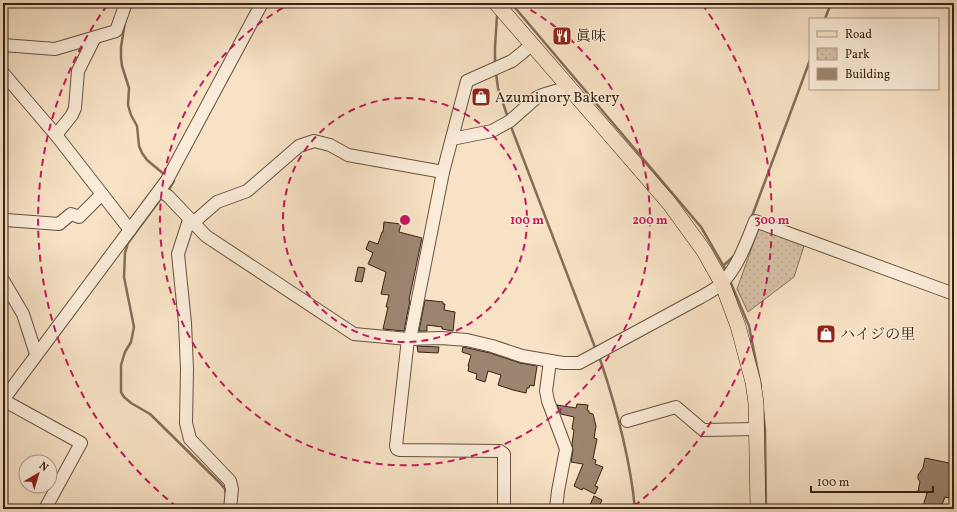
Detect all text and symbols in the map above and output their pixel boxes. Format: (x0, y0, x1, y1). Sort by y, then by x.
legend (809, 18, 939, 90)
restaurant icon: 眞味 (551, 25, 573, 47)
place label: 眞味 (576, 27, 606, 48)
text: Road (845, 27, 872, 43)
text: Park (845, 47, 870, 63)
text: Building (845, 67, 890, 83)
shop icon: Azuminory Bakery (470, 86, 492, 108)
place label: Azuminory Bakery (495, 88, 620, 109)
centre of rings (398, 213, 412, 227)
text: 100 m (510, 213, 544, 229)
text: 200 m (632, 213, 668, 229)
text: 300 m (755, 213, 790, 229)
shop icon: ハイジの里 (815, 323, 837, 345)
place label: ハイジの里 (840, 325, 915, 346)
north arrow (18, 454, 58, 494)
text: N (35, 459, 51, 476)
scale bar (811, 468, 933, 494)
text: 100 m (817, 475, 850, 491)

